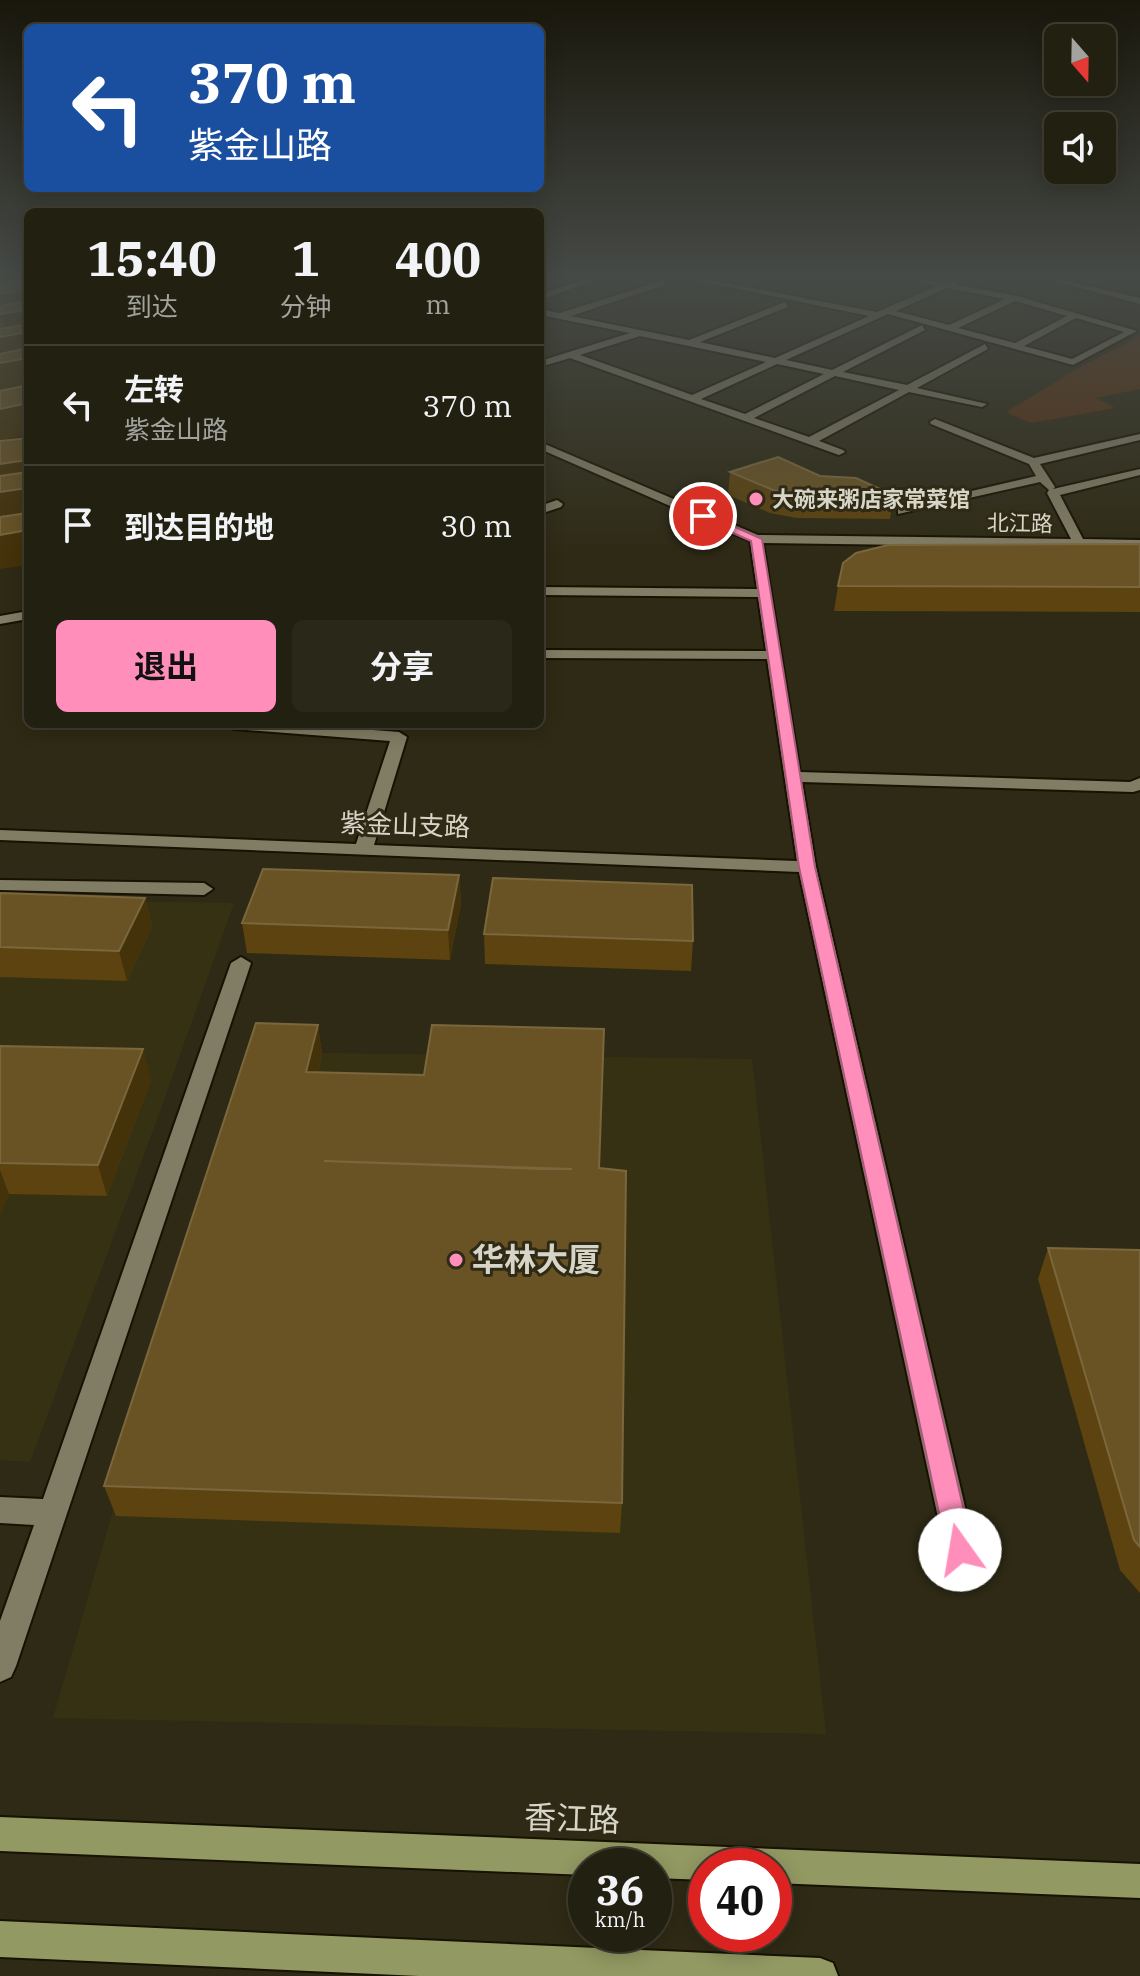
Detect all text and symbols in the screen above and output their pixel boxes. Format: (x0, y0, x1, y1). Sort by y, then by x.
north arrow (1044, 24, 1116, 96)
map controls (1044, 24, 1116, 184)
text: 370 m (188, 46, 356, 118)
icon: left (56, 56, 160, 160)
button: sound (1044, 112, 1116, 184)
text: 紫金山路 (188, 121, 332, 168)
text: 15:40 (87, 227, 217, 289)
text: 1 (291, 227, 320, 289)
text: 400 (395, 228, 481, 290)
text: m (425, 287, 450, 321)
text: 到达 (126, 289, 178, 323)
text: 分钟 (280, 289, 332, 323)
text: 左转 (124, 369, 184, 408)
icon: left (56, 383, 100, 427)
text: 370 m (422, 386, 512, 425)
text: 紫金山路 (124, 412, 228, 446)
pin (669, 482, 737, 550)
place label: 大碗来粥店家常菜馆 (772, 484, 970, 513)
marker: 大碗来粥店家常菜馆 (747, 490, 765, 508)
icon: arrive (681, 494, 725, 538)
icon: arrive (56, 503, 100, 547)
text: 30 m (440, 506, 512, 545)
text: 到达目的地 (124, 507, 274, 546)
street label: 北江路 (987, 507, 1053, 538)
button: 退出 (56, 620, 276, 712)
button: 分享 (292, 620, 512, 712)
street label: 紫金山支路 (339, 805, 471, 843)
place label: 华林大厦 (472, 1238, 600, 1280)
marker: 华林大厦 (447, 1251, 465, 1269)
position arrow (918, 1508, 1002, 1592)
street label: 香江路 (523, 1795, 621, 1841)
speed limit sign: 40 (688, 1848, 792, 1952)
text: 36 (596, 1864, 644, 1916)
text: km/h (595, 1906, 645, 1933)

